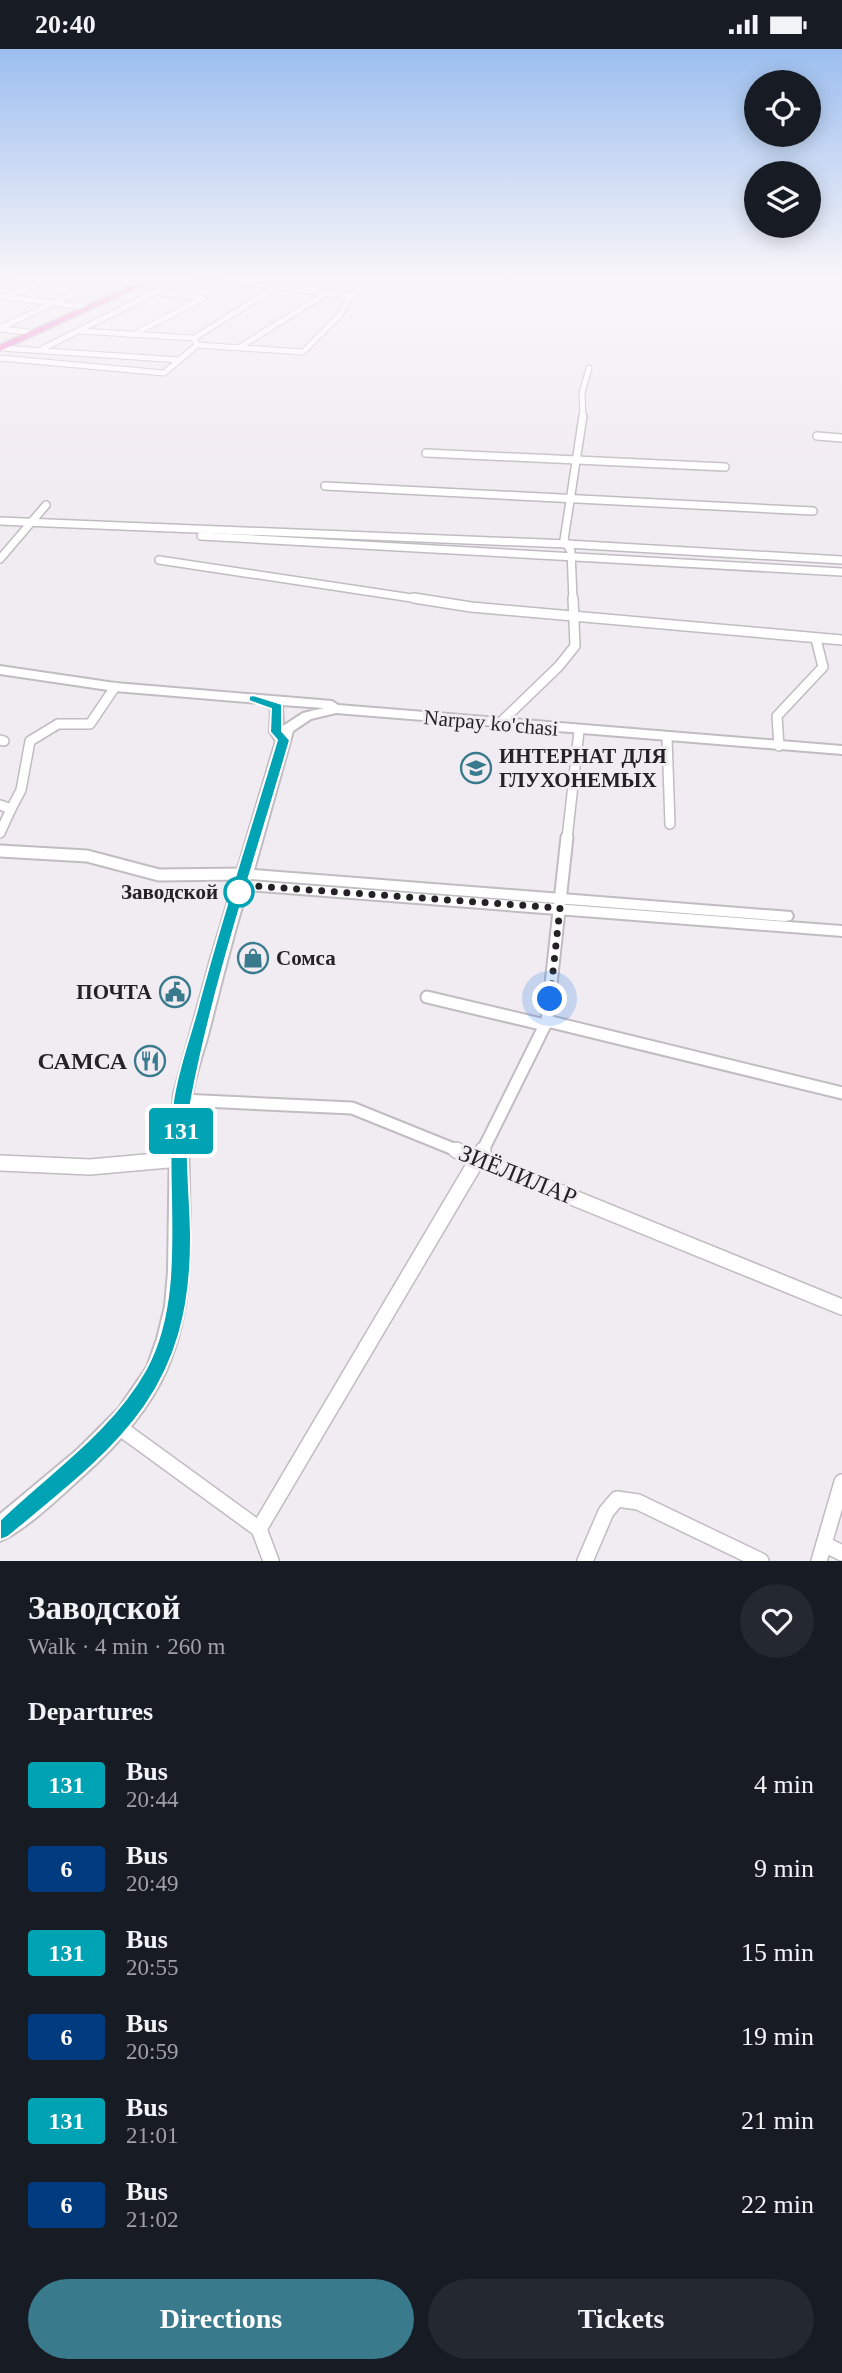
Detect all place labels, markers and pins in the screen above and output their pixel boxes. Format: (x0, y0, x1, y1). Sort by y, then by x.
place label: ИНТЕРНАТ ДЛЯ ГЛУХОНЕМЫХ (499, 744, 667, 792)
school or university icon: ИНТЕРНАТ ДЛЯ ГЛУХОНЕМЫХ (459, 751, 493, 785)
marker: Заводской (224, 877, 254, 907)
place label: Заводской (121, 880, 218, 904)
shop icon: Сомса (236, 941, 270, 975)
place label: Сомса (276, 946, 336, 970)
public building icon: ПОЧТА (158, 975, 192, 1009)
place label: ПОЧТА (76, 980, 153, 1004)
restaurant icon: САМСА (133, 1044, 167, 1078)
place label: САМСА (37, 1048, 128, 1074)

